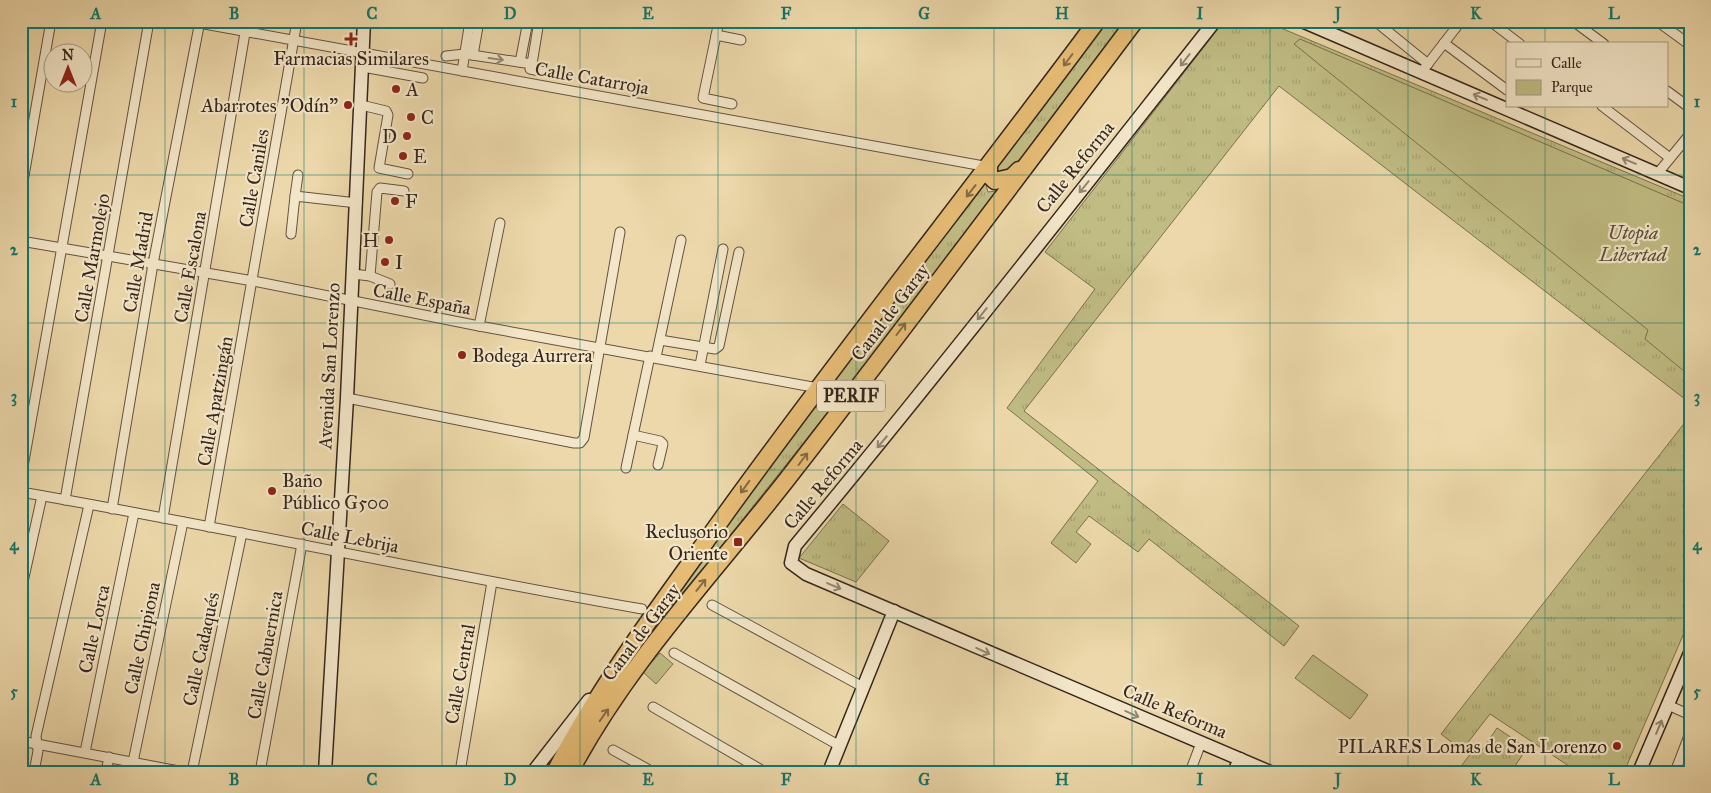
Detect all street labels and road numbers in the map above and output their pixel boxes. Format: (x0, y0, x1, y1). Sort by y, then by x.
street label: Calle Catarroja (533, 57, 652, 100)
street label: Calle Reforma (1031, 116, 1120, 218)
street label: Calle Caniles (234, 127, 274, 229)
street label: Calle Marmolejo (69, 191, 115, 324)
street label: Calle Escalona (169, 208, 211, 325)
street label: Calle Madrid (118, 209, 158, 314)
street label: Canal de Garay (846, 258, 935, 365)
street label: Calle España (371, 278, 474, 320)
street label: Avenida San Lorenzo (313, 282, 345, 451)
street label: Calle Apatzingán (192, 334, 239, 468)
road number: PERIF (817, 381, 885, 412)
street label: Calle Reforma (778, 433, 868, 534)
street label: Calle Lebrija (299, 516, 402, 558)
street label: Canal de Garay (597, 578, 686, 685)
street label: Calle Chipiona (119, 579, 165, 696)
street label: Calle Lorca (73, 582, 115, 675)
street label: Calle Cabuernica (242, 588, 288, 721)
street label: Calle Cadaqués (178, 590, 225, 708)
street label: Calle Central (440, 621, 480, 726)
street label: Calle Reforma (1119, 679, 1232, 744)

